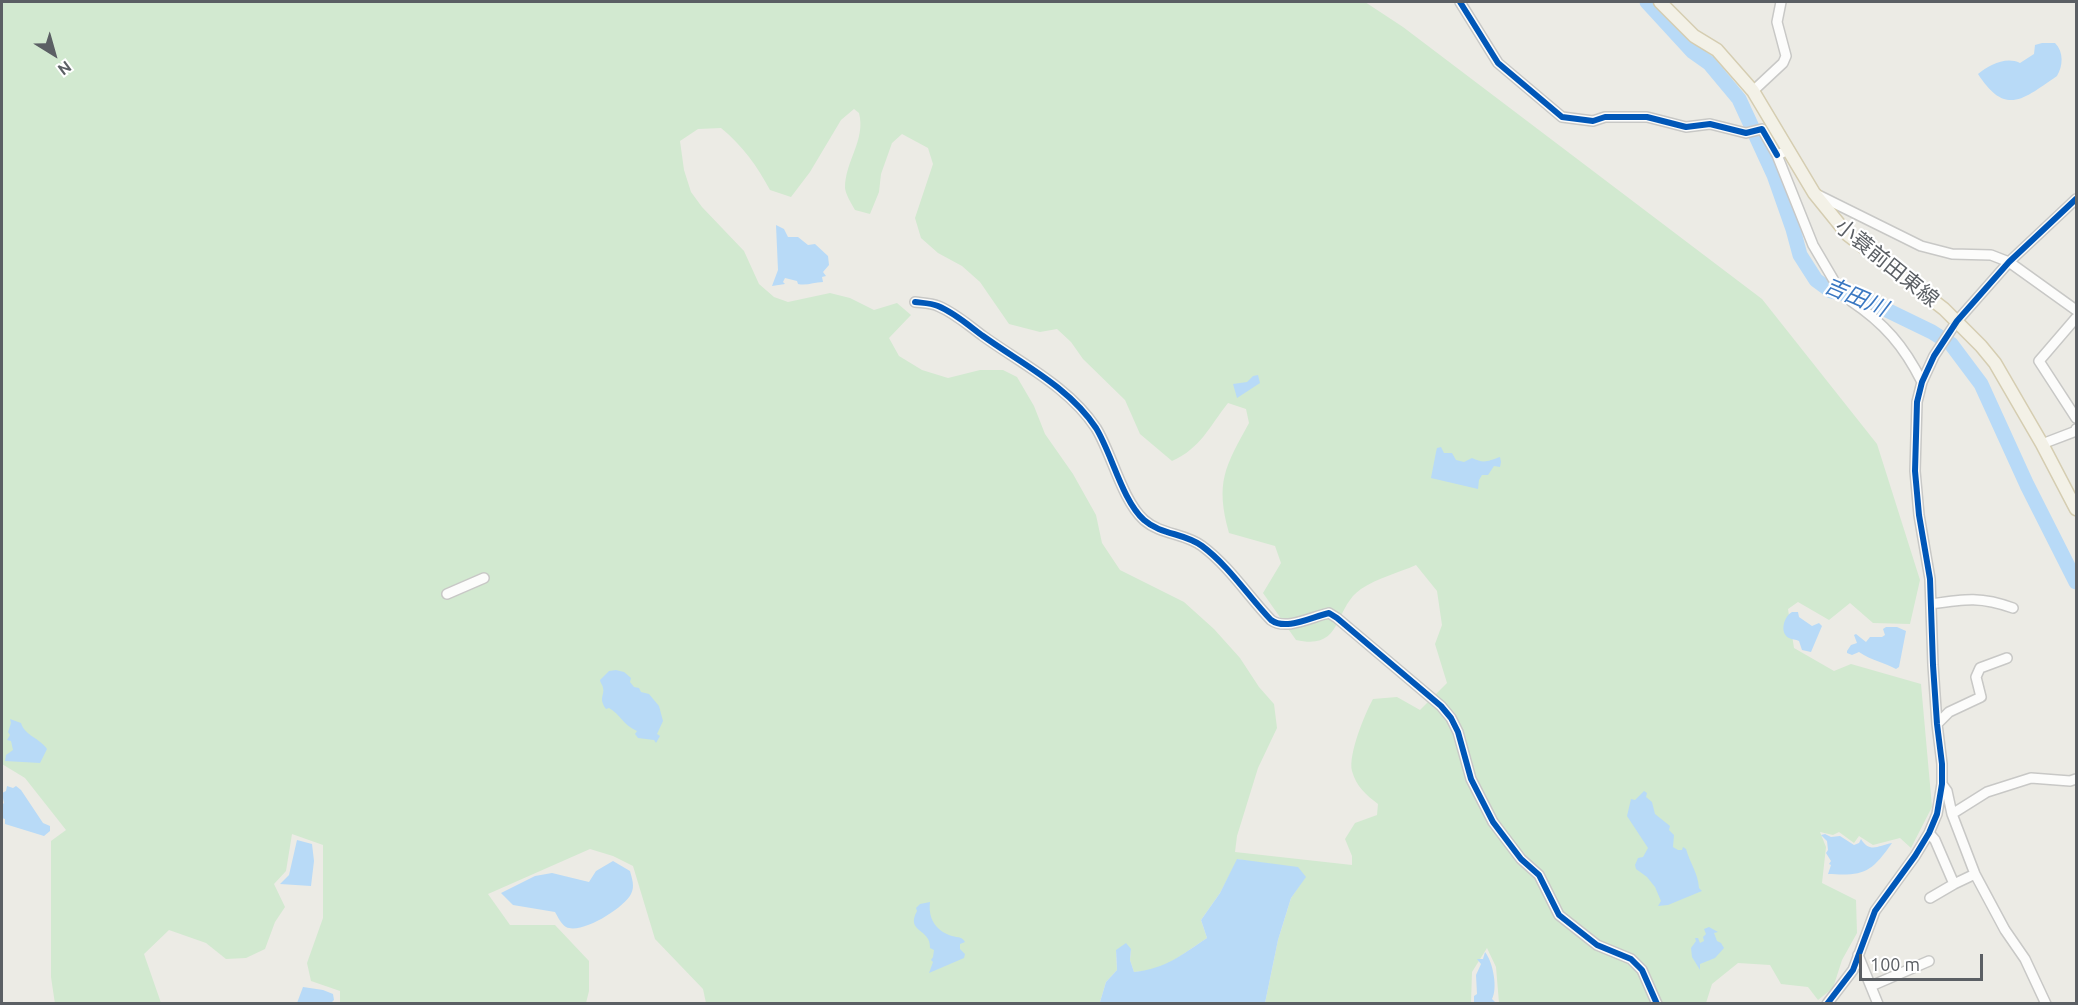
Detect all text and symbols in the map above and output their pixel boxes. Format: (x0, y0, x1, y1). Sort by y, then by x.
north arrow (24, 24, 84, 84)
text: N (55, 58, 75, 79)
street label: 小蓑前田東線 (1830, 214, 1944, 312)
water label: 吉田川 (1820, 272, 1892, 322)
scale bar (1862, 942, 1986, 980)
text: 100 m (1870, 954, 1920, 974)

